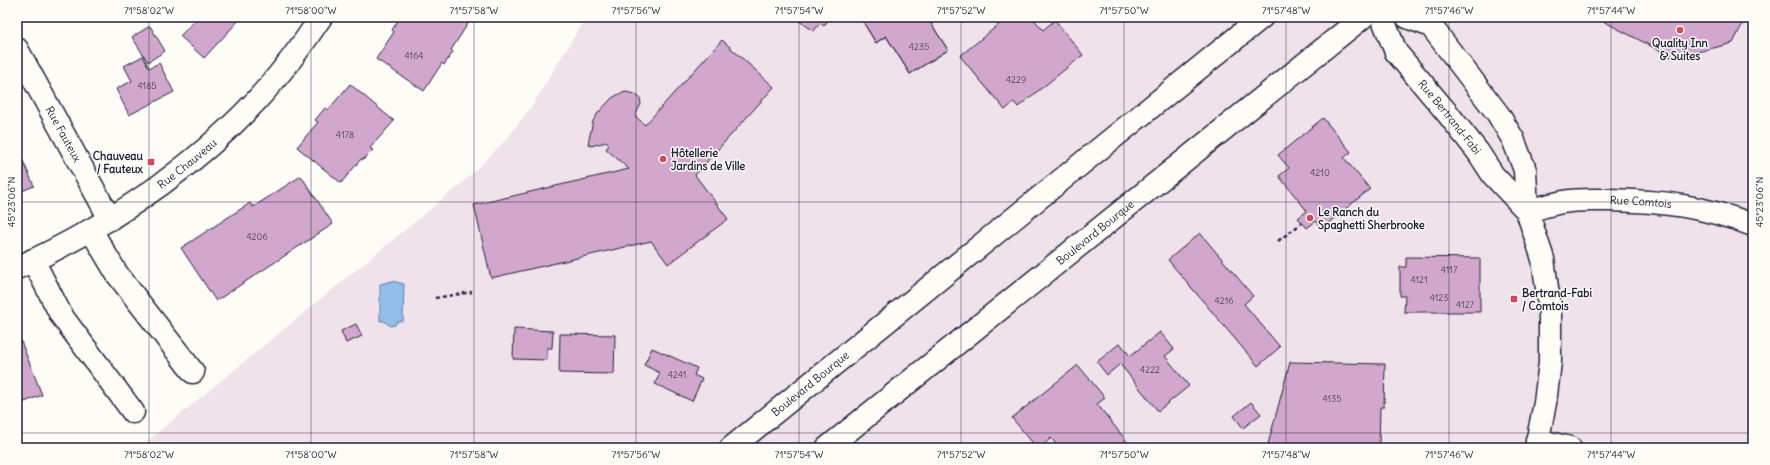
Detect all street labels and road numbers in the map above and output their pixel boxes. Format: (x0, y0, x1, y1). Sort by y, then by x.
street label: Rue Bertrand-Fabi (1415, 77, 1484, 157)
street label: Rue Fauteux (43, 104, 85, 165)
street label: Rue Chauveau (155, 135, 220, 192)
street label: Rue Comtois (1610, 193, 1673, 211)
street label: Boulevard Bourque (1053, 197, 1137, 268)
street label: Boulevard Bourque (769, 348, 852, 419)

